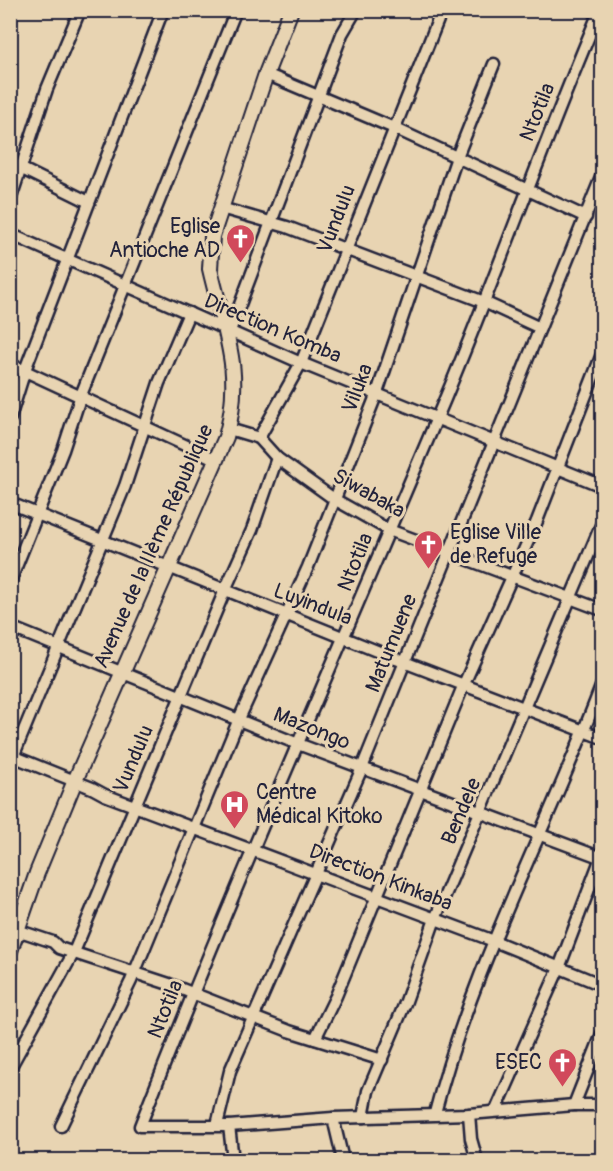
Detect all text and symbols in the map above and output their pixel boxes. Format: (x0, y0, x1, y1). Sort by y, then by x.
street label: Ntotila (514, 79, 561, 145)
street label: Vundulu (311, 181, 362, 257)
place label: Eglise Antioche AD (109, 213, 221, 264)
church icon: Eglise Antioche AD (225, 222, 257, 264)
street label: Direction Komba (200, 287, 346, 370)
street label: Viluka (336, 360, 379, 417)
street label: Avenue de la IIème République (87, 420, 220, 672)
street label: Siwabaka (328, 463, 410, 524)
place label: Eglise Ville de Refuge (450, 519, 542, 570)
church icon: Eglise Ville de Refuge (413, 528, 445, 570)
street label: Ntotila (332, 529, 379, 595)
street label: Luyindula (270, 577, 356, 632)
street label: Matumuene (359, 589, 424, 696)
street label: Mazongo (269, 701, 354, 756)
street label: Vundulu (107, 721, 160, 797)
street label: Bendele (435, 773, 488, 849)
place label: Centre Médical Kitoko (256, 779, 382, 830)
hospital icon: Centre Médical Kitoko (219, 788, 251, 830)
street label: Direction Kinkaba (305, 838, 456, 917)
street label: Ntotila (142, 976, 189, 1042)
church icon: ESEC (547, 1046, 579, 1088)
place label: ESEC (495, 1049, 542, 1076)

